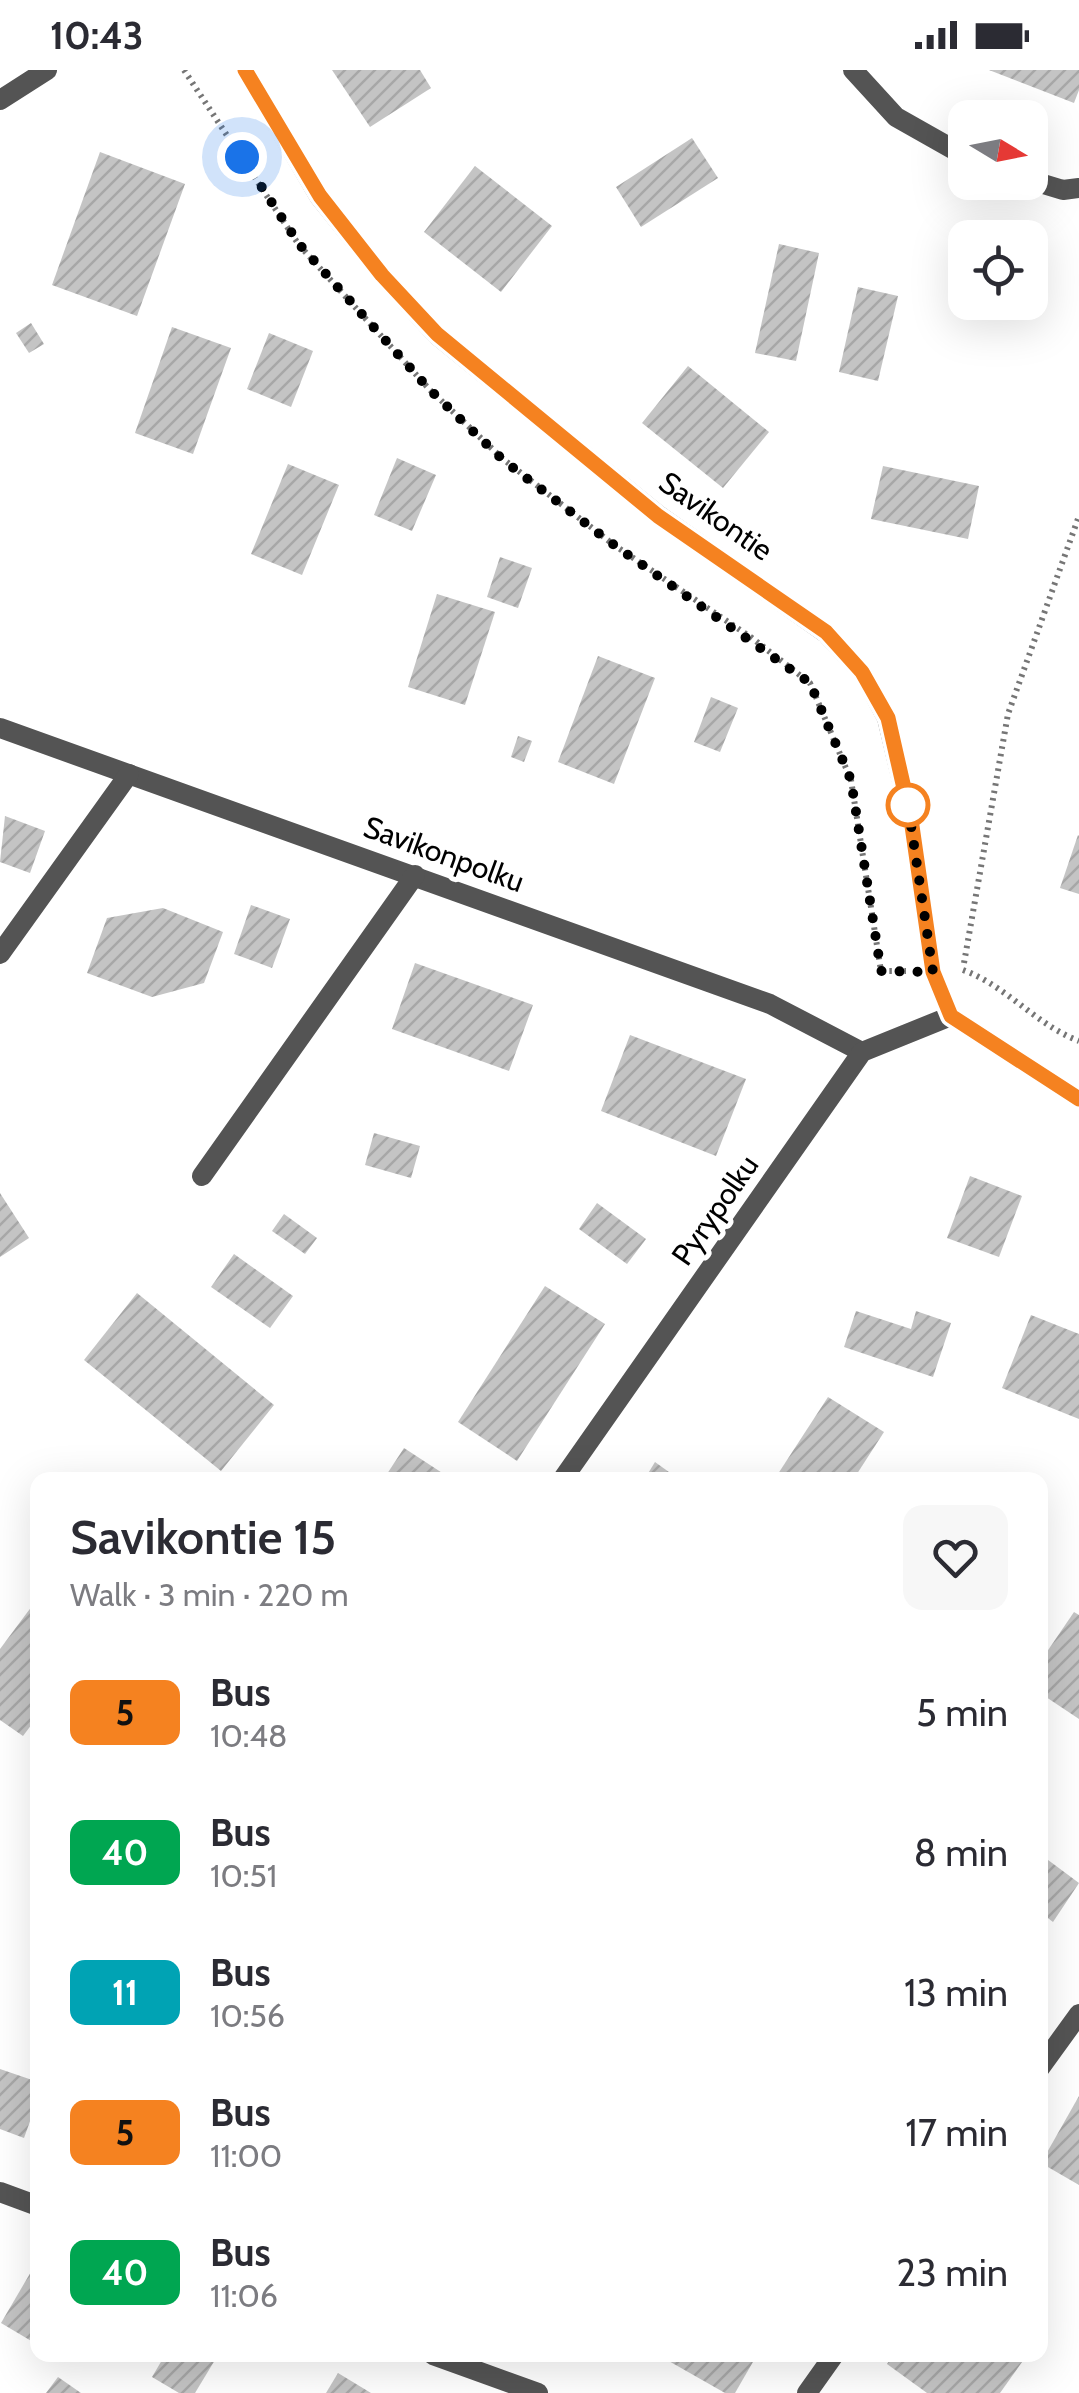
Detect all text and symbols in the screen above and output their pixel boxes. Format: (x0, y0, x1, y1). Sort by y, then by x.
text: 10:43 (50, 12, 143, 59)
north arrow (948, 100, 1048, 200)
map controls (948, 100, 1048, 320)
your location (217, 132, 267, 182)
button: locate (948, 220, 1048, 320)
street label: Savikontie (652, 464, 780, 568)
unlabelled marker (887, 784, 929, 826)
street label: Savikonpolku (359, 808, 529, 900)
street label: Pyrypolku (664, 1148, 766, 1272)
button: heart (903, 1505, 1008, 1610)
text: Savikontie 15 (70, 1508, 336, 1566)
text: Walk · 3 min · 220 m (70, 1575, 349, 1614)
text: Bus (210, 1669, 271, 1716)
text: 5 min (916, 1689, 1008, 1736)
text: 5 (116, 1691, 134, 1734)
text: 10:48 (210, 1716, 287, 1755)
text: Bus (210, 1809, 271, 1856)
text: 8 min (914, 1829, 1008, 1876)
text: 40 (102, 1831, 148, 1874)
text: 10:51 (210, 1856, 277, 1895)
text: Bus (210, 1949, 271, 1996)
text: 13 min (904, 1969, 1008, 2016)
text: 11 (112, 1971, 138, 2014)
text: 10:56 (210, 1996, 285, 2035)
text: Bus (210, 2089, 271, 2136)
text: 17 min (905, 2109, 1008, 2156)
text: 5 (116, 2111, 134, 2154)
text: 11:00 (210, 2136, 282, 2175)
text: Bus (210, 2229, 271, 2276)
text: 23 min (896, 2249, 1008, 2296)
text: 40 (102, 2251, 148, 2294)
text: 11:06 (210, 2276, 278, 2315)

